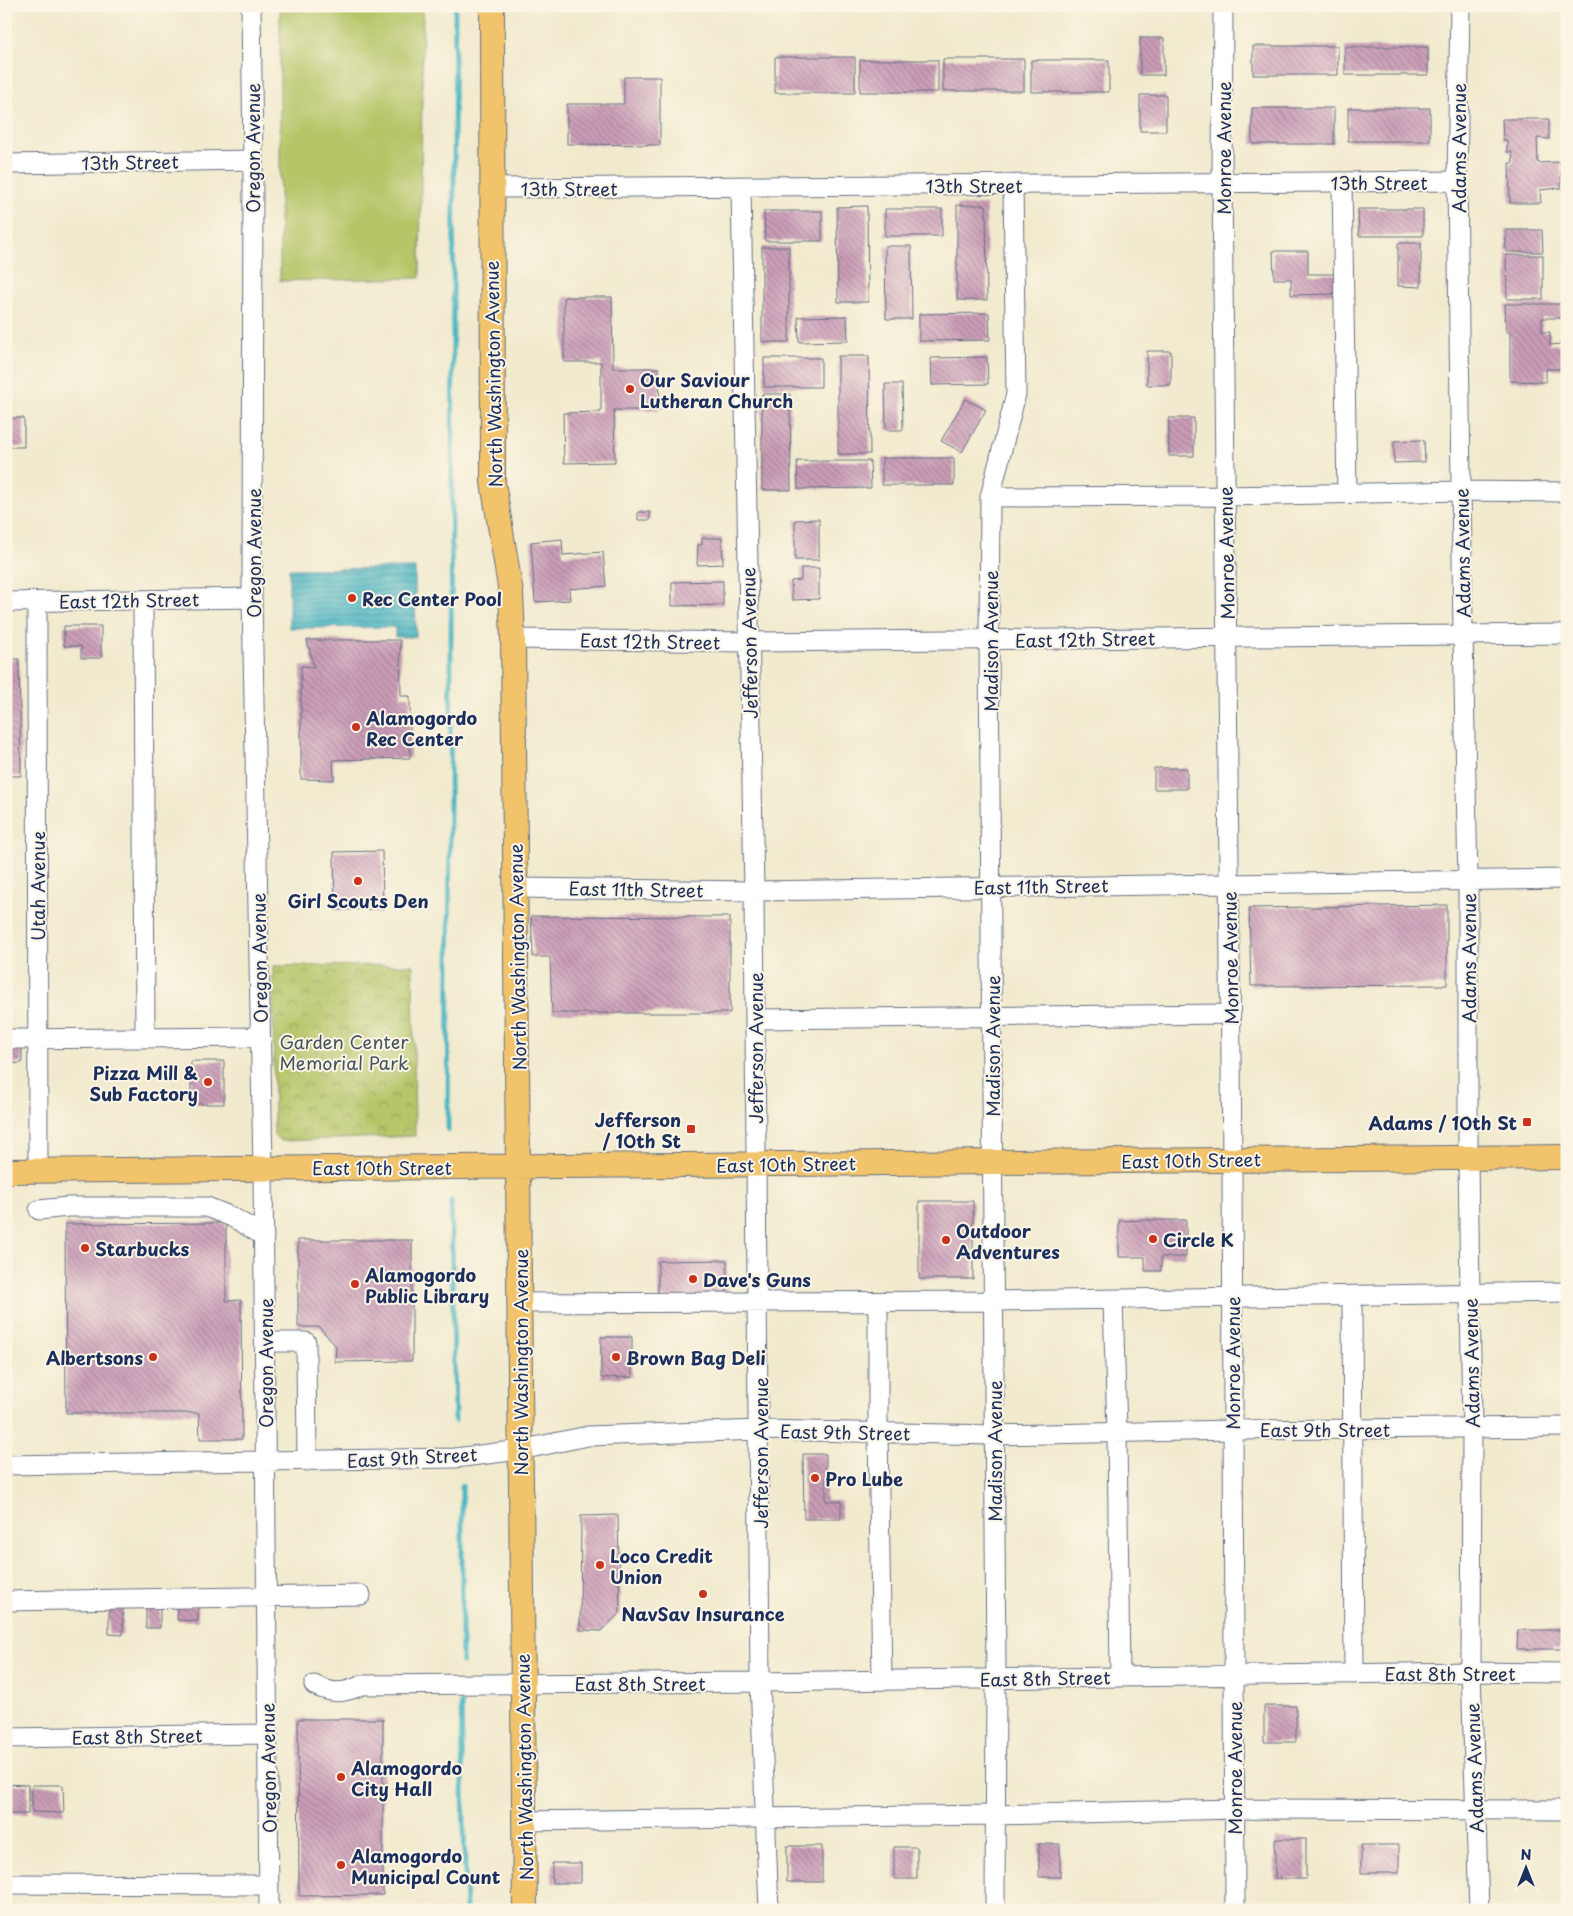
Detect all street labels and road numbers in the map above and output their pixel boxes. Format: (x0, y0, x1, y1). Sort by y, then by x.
street label: Monroe Avenue (1210, 81, 1237, 215)
street label: Oregon Avenue (239, 83, 266, 213)
street label: Adams Avenue (1445, 83, 1472, 213)
street label: 13th Street (81, 148, 179, 176)
street label: 13th Street (1330, 169, 1428, 196)
street label: 13th Street (925, 172, 1023, 199)
street label: 13th Street (520, 175, 618, 202)
street label: North Washington Avenue (478, 260, 508, 488)
street label: Monroe Avenue (1211, 486, 1241, 620)
street label: Oregon Avenue (240, 488, 267, 618)
street label: Adams Avenue (1447, 488, 1477, 618)
street label: Jefferson Avenue (734, 567, 764, 719)
street label: Madison Avenue (977, 570, 1004, 712)
street label: East 12th Street (59, 585, 199, 615)
street label: East 12th Street (1015, 624, 1155, 654)
street label: East 12th Street (580, 626, 720, 656)
street label: Utah Avenue (24, 831, 51, 941)
street label: North Washington Avenue (502, 843, 532, 1071)
street label: East 11th Street (973, 871, 1109, 901)
street label: East 11th Street (568, 874, 704, 904)
street label: Monroe Avenue (1215, 891, 1245, 1025)
street label: Oregon Avenue (244, 892, 274, 1023)
street label: Adams Avenue (1455, 893, 1482, 1023)
street label: Jefferson Avenue (742, 972, 769, 1124)
street label: Madison Avenue (979, 975, 1006, 1117)
street label: East 10th Street (1121, 1145, 1261, 1175)
street label: East 10th Street (716, 1149, 856, 1179)
street label: East 10th Street (312, 1154, 452, 1181)
street label: North Washington Avenue (507, 1248, 534, 1475)
street label: Monroe Avenue (1219, 1296, 1246, 1430)
street label: Oregon Avenue (252, 1298, 279, 1428)
street label: Adams Avenue (1456, 1298, 1486, 1428)
street label: Jefferson Avenue (747, 1377, 774, 1529)
street label: Madison Avenue (981, 1380, 1008, 1522)
street label: East 9th Street (1260, 1416, 1390, 1443)
street label: East 9th Street (780, 1417, 910, 1447)
street label: East 9th Street (346, 1440, 478, 1474)
street label: North Washington Avenue (509, 1653, 539, 1881)
street label: East 8th Street (1384, 1660, 1516, 1687)
street label: East 8th Street (979, 1663, 1111, 1693)
street label: East 8th Street (574, 1670, 706, 1697)
street label: Monroe Avenue (1221, 1701, 1248, 1835)
street label: Oregon Avenue (253, 1702, 283, 1833)
street label: Adams Avenue (1458, 1702, 1490, 1833)
street label: East 8th Street (71, 1721, 203, 1751)

